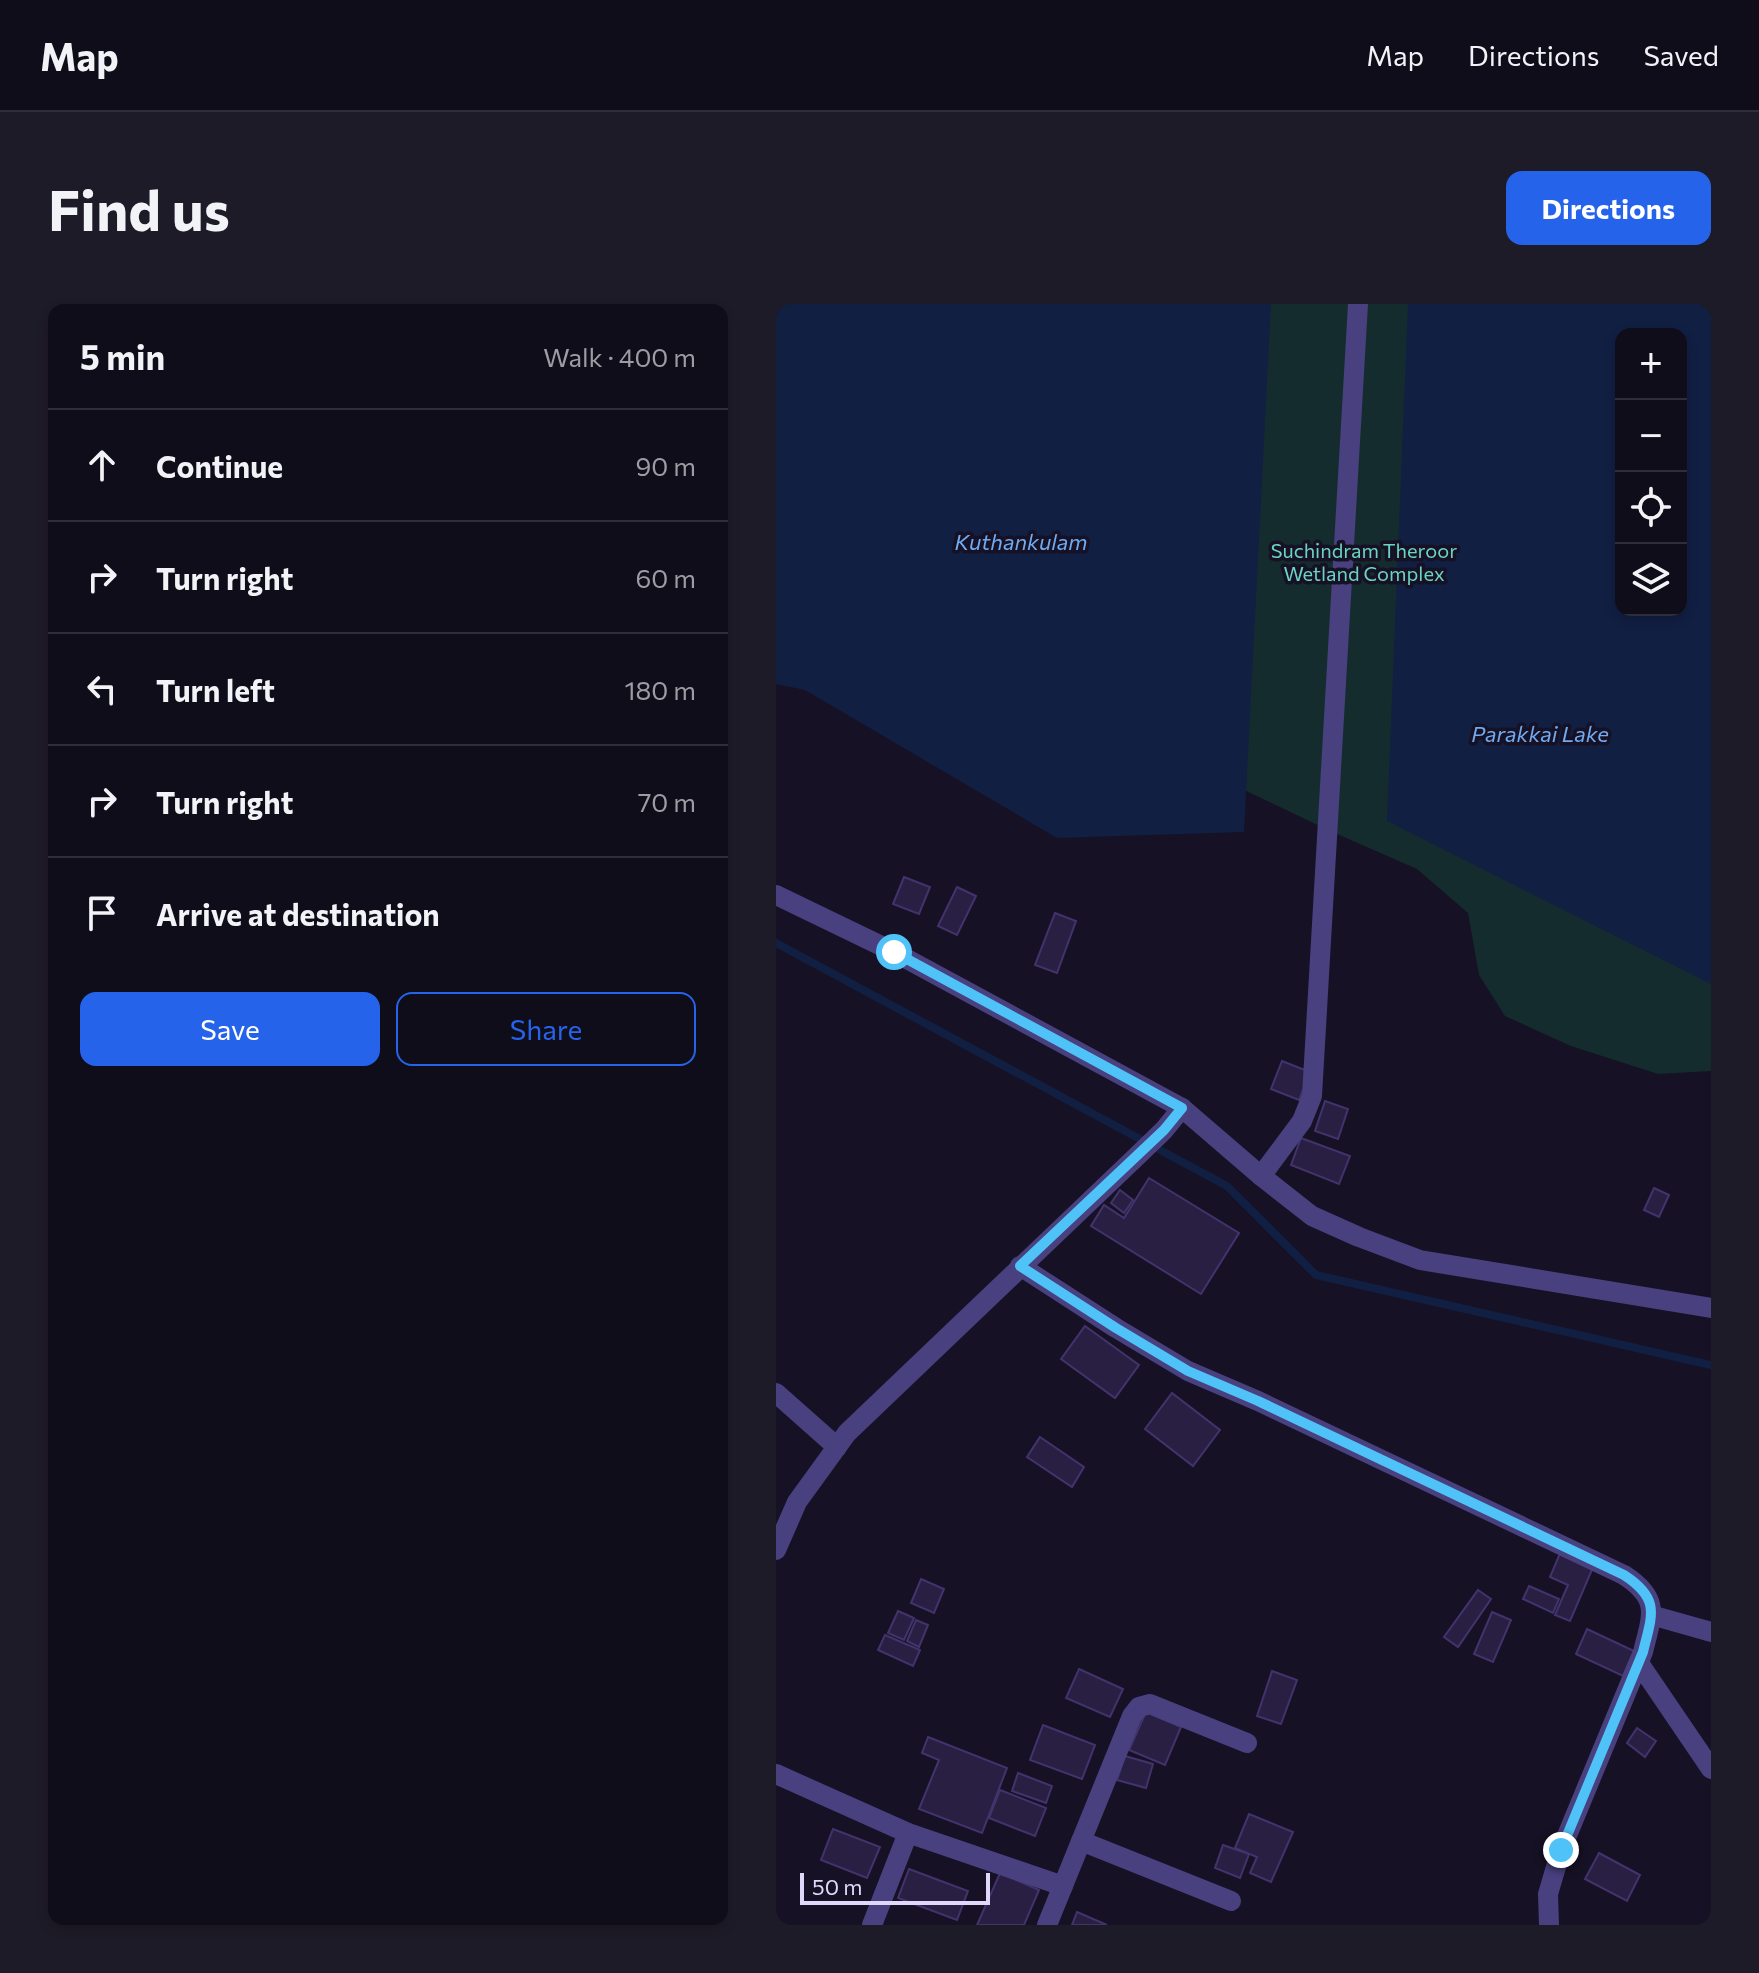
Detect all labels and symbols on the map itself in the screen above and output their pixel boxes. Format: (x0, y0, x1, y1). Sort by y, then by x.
water label: Kuthankulam (954, 528, 1088, 555)
park label: Suchindram Theroor Wetland Complex (1271, 538, 1457, 585)
water label: Parakkai Lake (1471, 720, 1609, 747)
route start (876, 934, 912, 970)
route end (1543, 1832, 1579, 1868)
scale bar (800, 1869, 990, 1905)

